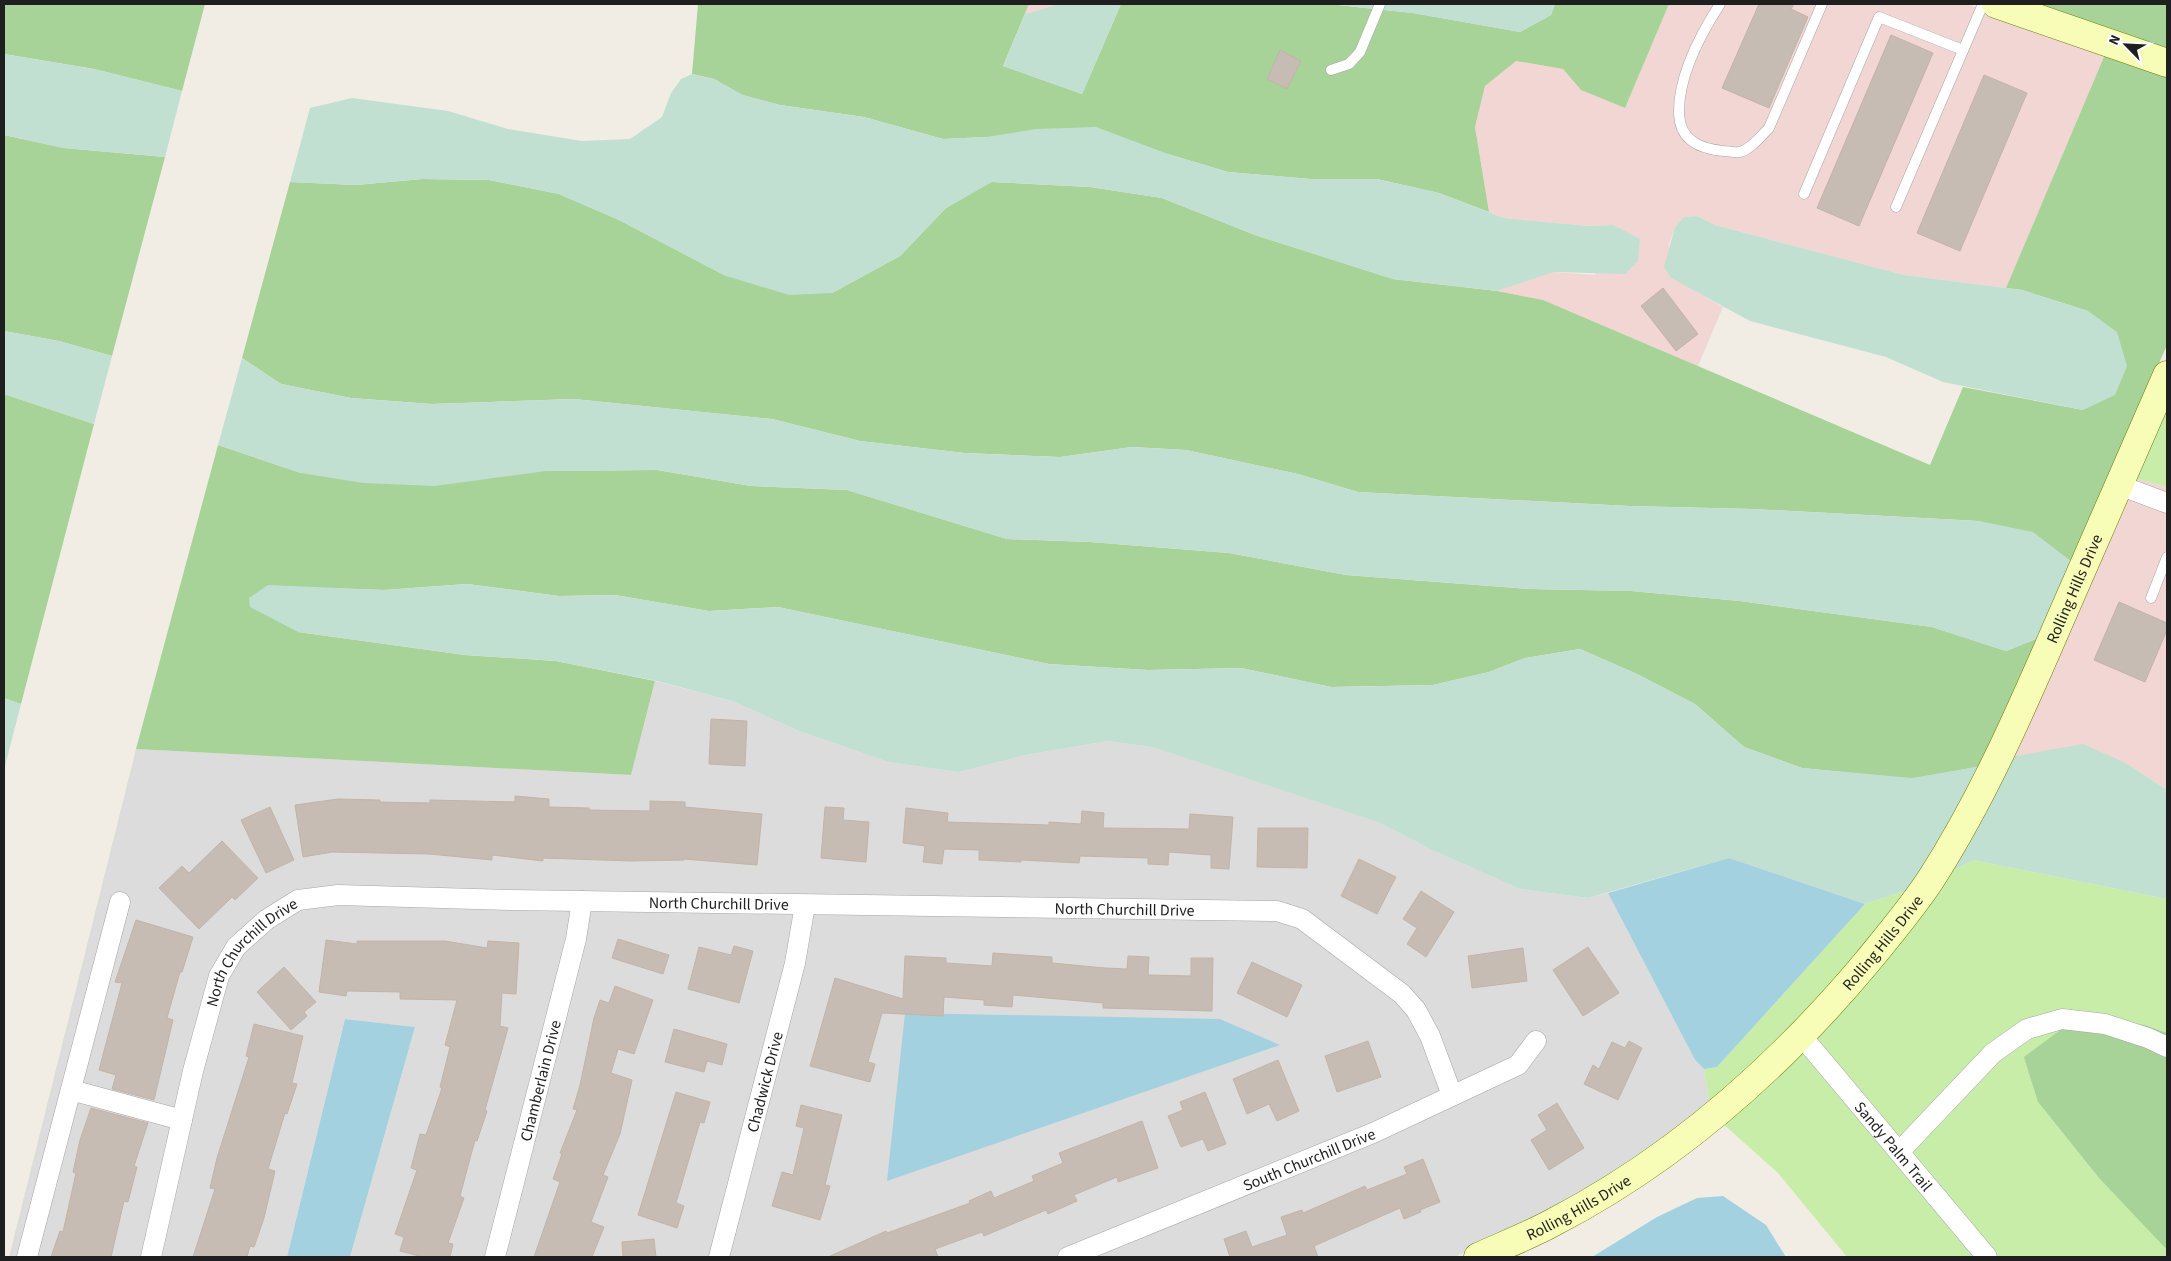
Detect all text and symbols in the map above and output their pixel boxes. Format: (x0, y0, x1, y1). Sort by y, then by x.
north arrow (2101, 20, 2151, 70)
text: N (2104, 32, 2126, 48)
street label: Rolling Hills Drive (2041, 531, 2108, 647)
street label: Rolling Hills Drive (1838, 891, 1928, 995)
street label: North Churchill Drive (649, 892, 789, 916)
street label: North Churchill Drive (201, 893, 302, 1009)
street label: North Churchill Drive (1055, 898, 1195, 922)
street label: Chamberlain Drive (515, 1018, 567, 1144)
street label: Chadwick Drive (742, 1029, 789, 1135)
street label: Sandy Palm Trail (1849, 1097, 1937, 1196)
street label: South Churchill Drive (1240, 1123, 1379, 1197)
street label: Rolling Hills Drive (1523, 1170, 1635, 1246)

